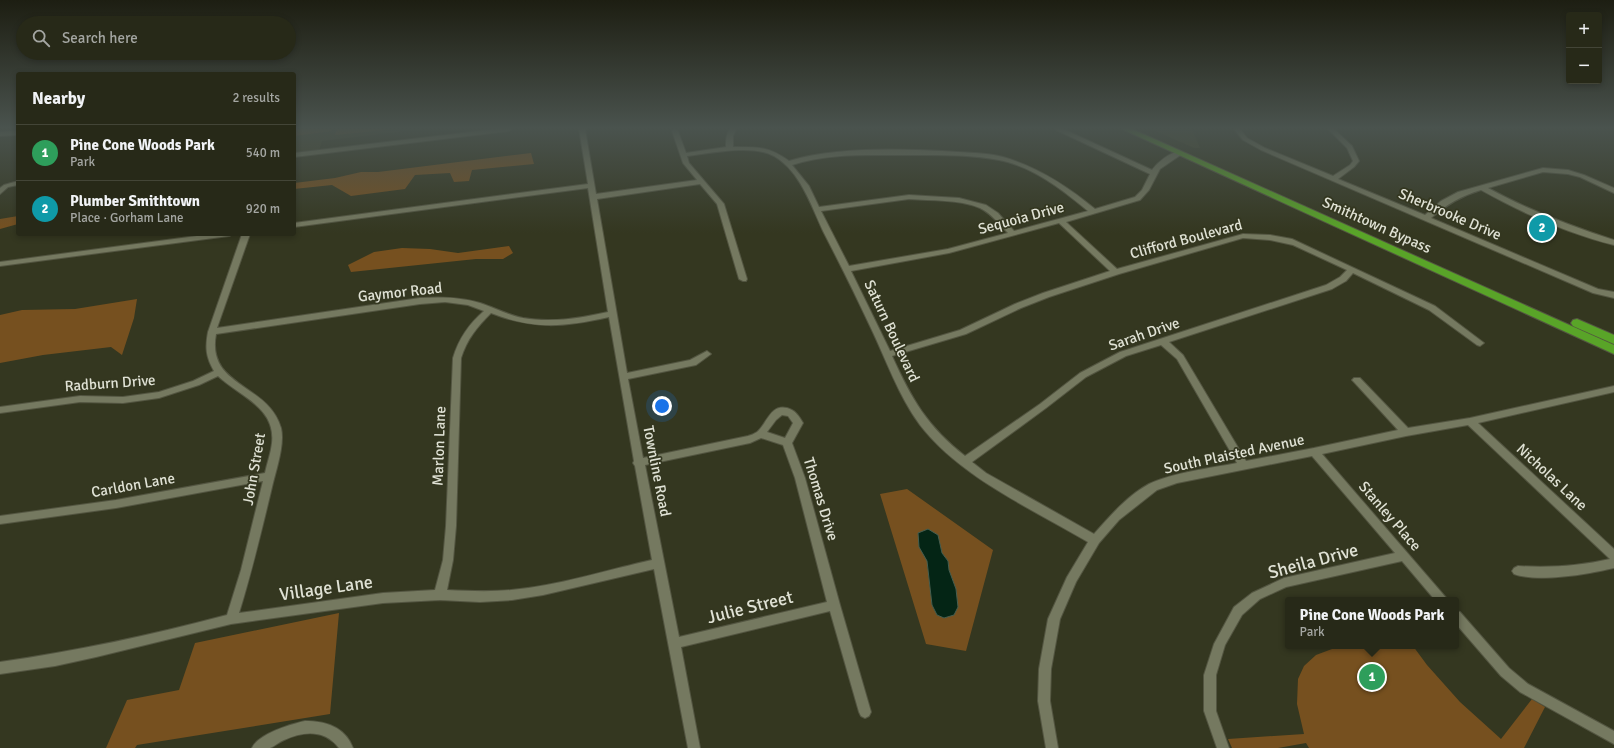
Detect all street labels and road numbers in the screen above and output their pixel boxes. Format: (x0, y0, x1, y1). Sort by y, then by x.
street label: Sherbrooke Drive (1396, 184, 1504, 244)
street label: Smithtown Bypass (1320, 193, 1435, 257)
street label: Sequoia Drive (976, 198, 1066, 238)
street label: Clifford Boulevard (1128, 215, 1244, 263)
street label: Saturn Boulevard (860, 277, 924, 385)
street label: Gaymor Road (357, 279, 443, 305)
street label: Sarah Drive (1106, 313, 1182, 355)
street label: Radburn Drive (64, 371, 156, 395)
street label: Marlon Lane (429, 406, 449, 486)
street label: Townline Road (639, 424, 675, 518)
street label: South Plaisted Avenue (1162, 430, 1306, 478)
street label: John Street (239, 431, 269, 507)
street label: Nicholas Lane (1513, 440, 1591, 514)
street label: Thomas Drive (800, 455, 842, 543)
street label: Carldon Lane (90, 469, 176, 501)
street label: Stanley Place (1355, 478, 1425, 554)
street label: Sheila Drive (1266, 538, 1360, 584)
street label: Village Lane (278, 571, 374, 605)
street label: Julie Street (705, 586, 795, 628)

